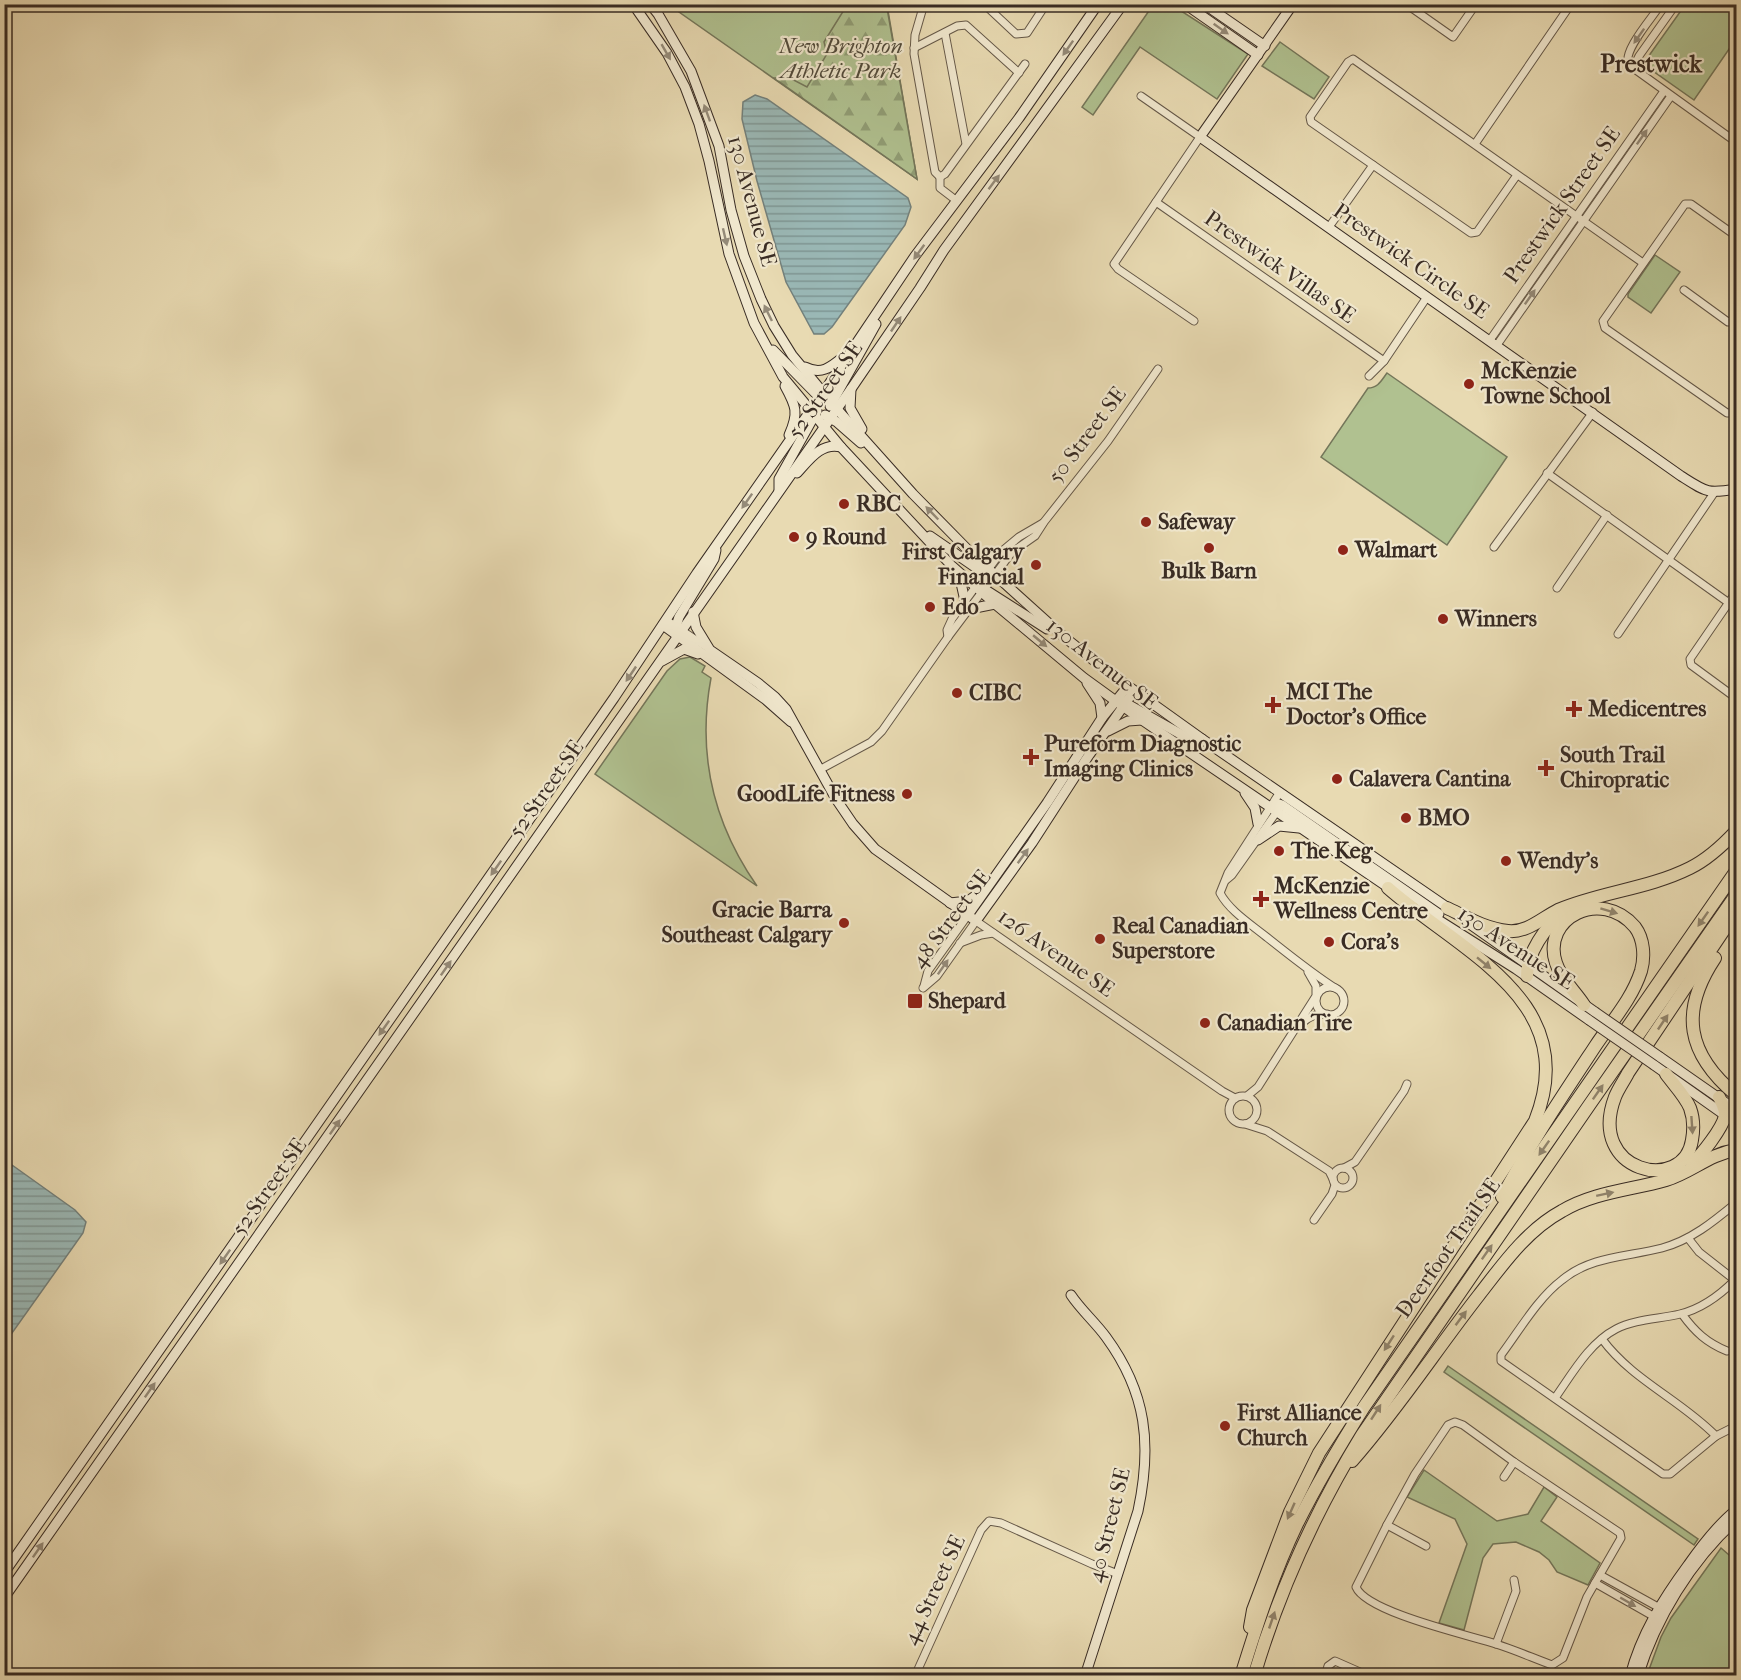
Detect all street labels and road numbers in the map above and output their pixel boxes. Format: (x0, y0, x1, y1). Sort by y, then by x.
street label: Prestwick Street SE (1498, 122, 1626, 288)
street label: 130 Avenue SE (722, 133, 782, 269)
street label: Prestwick Circle SE (1328, 198, 1494, 324)
street label: Prestwick Villas SE (1199, 205, 1361, 329)
street label: 52 Street SE (782, 336, 868, 444)
street label: 50 Street SE (1042, 382, 1132, 488)
street label: 130 Avenue SE (1041, 612, 1163, 716)
street label: 52 Street SE (503, 735, 589, 843)
street label: 48 Street SE (906, 865, 996, 973)
street label: 130 Avenue SE (1453, 901, 1579, 995)
street label: 126 Avenue SE (993, 903, 1119, 1003)
street label: 52 Street SE (226, 1133, 312, 1241)
street label: Deerfoot Trail SE (1390, 1173, 1506, 1323)
street label: 40 Street SE (1082, 1465, 1136, 1585)
street label: 44 Street SE (897, 1531, 971, 1649)

